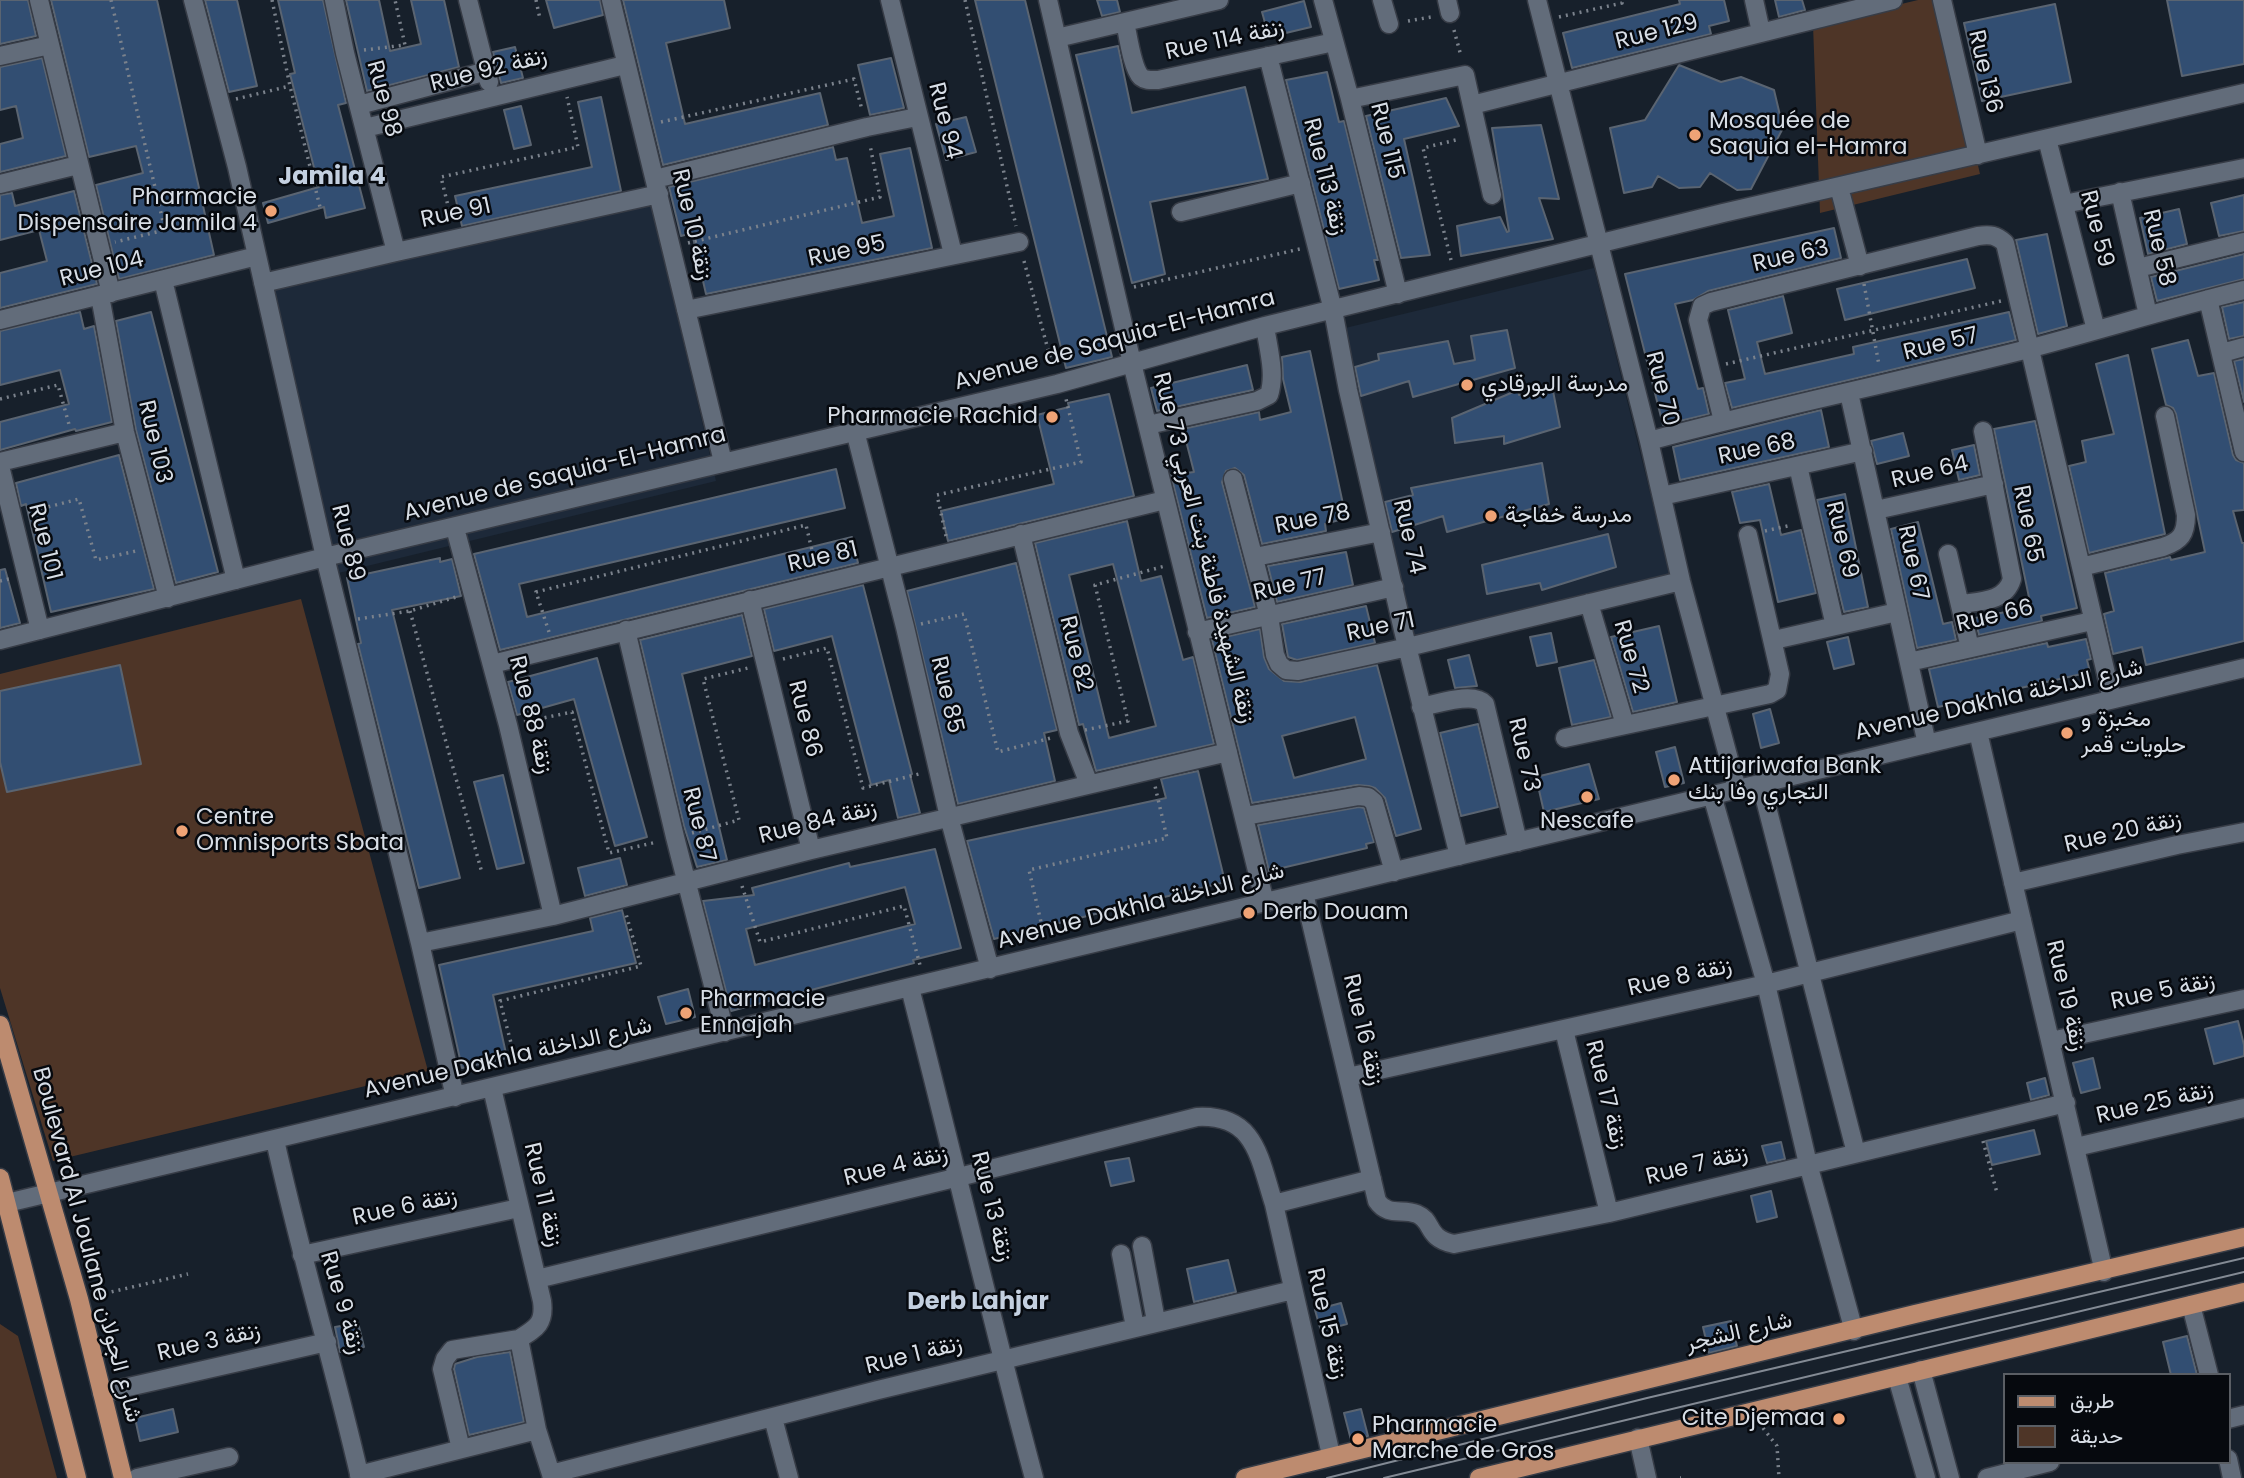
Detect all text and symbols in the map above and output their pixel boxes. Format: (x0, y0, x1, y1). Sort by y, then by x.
street label: Rue 129 (1613, 9, 1701, 57)
street label: Rue 114 زنقة (1163, 15, 1287, 67)
street label: Rue 136 (1961, 28, 2007, 116)
street label: Rue 92 زنقة (428, 43, 550, 99)
street label: Rue 98 (360, 58, 406, 140)
street label: Rue 94 (921, 80, 967, 162)
street label: Rue 115 (1363, 100, 1409, 182)
place label: Mosquée de Saquia el-Hamra (1709, 108, 1908, 162)
street label: Rue 113 زنقة (1296, 116, 1352, 238)
marker: Mosquée de Saquia el-Hamra (1687, 127, 1703, 143)
district label: Jamila 4 (278, 164, 386, 192)
street label: Rue 10 زنقة (665, 167, 717, 283)
place label: Pharmacie Dispensaire Jamila 4 (17, 184, 257, 238)
street label: Rue 59 (2073, 188, 2119, 270)
street label: Rue 91 (418, 193, 494, 235)
marker: Pharmacie Dispensaire Jamila 4 (263, 203, 279, 219)
street label: Rue 58 (2136, 207, 2180, 289)
street label: Rue 95 (806, 230, 888, 274)
street label: Rue 63 (1750, 235, 1832, 279)
street label: Rue 104 (57, 246, 147, 294)
street label: Avenue de Saquia-El-Hamra (952, 285, 1278, 397)
street label: Rue 57 (1901, 322, 1981, 368)
street label: Rue 70 (1638, 349, 1684, 429)
street label: Rue 73 زنقة الشهيدة فاطنة بنت العربي (1146, 370, 1260, 726)
place label: مدرسة البورقادي (1481, 371, 1628, 399)
marker: مدرسة البورقادي (1459, 377, 1475, 393)
street label: Rue 103 (131, 398, 177, 486)
place label: Pharmacie Rachid (827, 403, 1038, 431)
marker: Pharmacie Rachid (1044, 409, 1060, 425)
street label: Avenue de Saquia-El-Hamra (401, 422, 729, 528)
street label: Rue 68 (1716, 428, 1798, 472)
street label: Rue 64 (1889, 451, 1971, 495)
street label: Rue 65 (2006, 483, 2048, 565)
street label: Rue 74 (1386, 497, 1430, 577)
street label: Rue 78 (1273, 499, 1353, 541)
street label: Rue 69 (1819, 499, 1863, 581)
street label: Rue 101 (21, 501, 67, 583)
street label: Rue 89 (324, 502, 370, 584)
place label: مدرسة خفاجة (1505, 502, 1632, 530)
marker: مدرسة خفاجة (1483, 508, 1499, 524)
street label: Rue 67 (1891, 523, 1933, 603)
street label: Rue 81 (785, 537, 861, 579)
street label: Rue 77 (1251, 564, 1329, 608)
street label: Rue 66 (1954, 595, 2036, 639)
street label: Rue 71 (1344, 607, 1418, 649)
street label: Rue 82 (1052, 613, 1098, 695)
street label: Rue 72 (1606, 617, 1654, 697)
street label: Rue 88 زنقة (502, 653, 558, 777)
street label: Rue 85 (924, 654, 968, 736)
street label: Avenue Dakhla شارع الداخلة (1852, 654, 2146, 748)
street label: Rue 86 (781, 678, 827, 760)
place label: مخبزة و حلويات قمر (2081, 706, 2186, 760)
street label: Rue 73 (1501, 715, 1545, 795)
marker: مخبزة و حلويات قمر (2059, 725, 2075, 741)
place label: Attijariwafa Bank التجاري وفا بنك (1688, 753, 1881, 807)
marker: Attijariwafa Bank التجاري وفا بنك (1666, 772, 1682, 788)
street label: Rue 87 (675, 785, 721, 865)
marker: Nescafe (1579, 789, 1595, 805)
street label: Rue 84 زنقة (756, 795, 880, 851)
place label: Centre Omnisports Sbata (196, 804, 404, 858)
street label: Rue 20 زنقة (2062, 806, 2184, 860)
place label: Nescafe (1540, 808, 1634, 836)
marker: Centre Omnisports Sbata (174, 823, 190, 839)
street label: Avenue Dakhla شارع الداخلة (995, 858, 1287, 956)
place label: Derb Douam (1263, 899, 1409, 927)
marker: Derb Douam (1241, 905, 1257, 921)
street label: Rue 19 زنقة (2039, 938, 2091, 1054)
street label: Rue 8 زنقة (1625, 953, 1735, 1003)
street label: Rue 5 زنقة (2108, 967, 2218, 1017)
street label: Rue 16 زنقة (1336, 972, 1388, 1088)
place label: Pharmacie Ennajah (700, 986, 825, 1040)
marker: Pharmacie Ennajah (678, 1005, 694, 1021)
street label: Avenue Dakhla شارع الداخلة (361, 1012, 655, 1106)
street label: Rue 17 زنقة (1578, 1038, 1632, 1152)
street label: Boulevard Al Joulane شارع الجولان (25, 1064, 147, 1426)
street label: Rue 25 زنقة (2094, 1077, 2216, 1131)
street label: Rue 11 زنقة (517, 1140, 567, 1250)
street label: Rue 7 زنقة (1643, 1140, 1751, 1192)
street label: Rue 4 زنقة (841, 1141, 951, 1193)
street label: Rue 13 زنقة (964, 1149, 1018, 1265)
street label: Rue 6 زنقة (350, 1183, 460, 1233)
street label: Rue 9 زنقة (313, 1248, 369, 1358)
street label: Rue 15 زنقة (1300, 1266, 1352, 1382)
district label: Derb Lahjar (907, 1289, 1049, 1317)
street label: شارع الشجر (1683, 1307, 1795, 1359)
street label: Rue 3 زنقة (155, 1318, 263, 1368)
street label: Rue 1 زنقة (863, 1331, 965, 1381)
legend (2002, 1373, 2230, 1464)
text: طريق (2070, 1386, 2115, 1415)
place label: Cite Djemaa (1682, 1405, 1825, 1433)
marker: Cite Djemaa (1831, 1411, 1847, 1427)
place label: Pharmacie Marche de Gros (1372, 1412, 1554, 1466)
text: حديقة (2070, 1421, 2123, 1450)
marker: Pharmacie Marche de Gros (1350, 1431, 1366, 1447)

